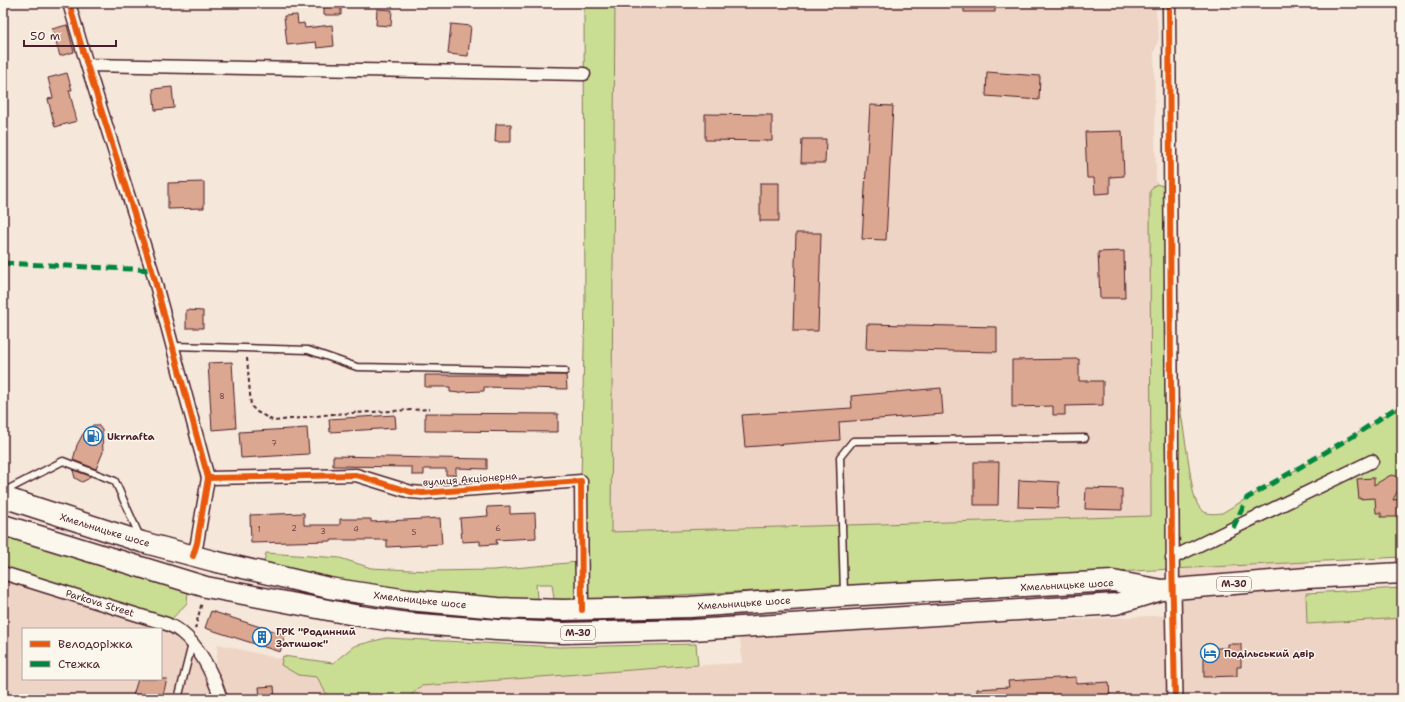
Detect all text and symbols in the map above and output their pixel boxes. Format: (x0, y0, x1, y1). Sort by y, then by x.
scale bar (24, 22, 116, 48)
text: 50 m (30, 28, 60, 44)
house number: 8 (219, 391, 225, 402)
fuel station icon: Ukrnafta (82, 425, 104, 447)
place label: Ukrnafta (107, 430, 155, 443)
house number: 7 (271, 438, 277, 449)
street label: вулиця Акціонерна (422, 469, 518, 489)
street label: Хмельницьке шосе (58, 510, 152, 550)
house number: 2 (291, 523, 297, 534)
house number: 6 (495, 523, 501, 534)
house number: 1 (257, 524, 261, 535)
house number: 4 (353, 524, 359, 535)
house number: 3 (320, 526, 326, 537)
house number: 5 (412, 527, 417, 538)
street label: Хмельницьке шосе (1020, 576, 1114, 594)
road number: М-30 (1217, 577, 1251, 591)
street label: Parkova Street (64, 586, 136, 620)
street label: Хмельницьке шосе (373, 589, 467, 611)
street label: Хмельницьке шосе (697, 593, 791, 613)
place label: ГРК "Родинний Затишок" (276, 625, 356, 650)
building icon: ГРК "Родинний Затишок" (251, 626, 273, 648)
road number: М-30 (561, 626, 595, 640)
legend (22, 628, 162, 680)
text: Велодоріжка (58, 636, 133, 652)
hotel icon: Подільський двір (1199, 642, 1221, 664)
place label: Подільський двір (1224, 647, 1314, 660)
text: Стежка (58, 656, 100, 672)

